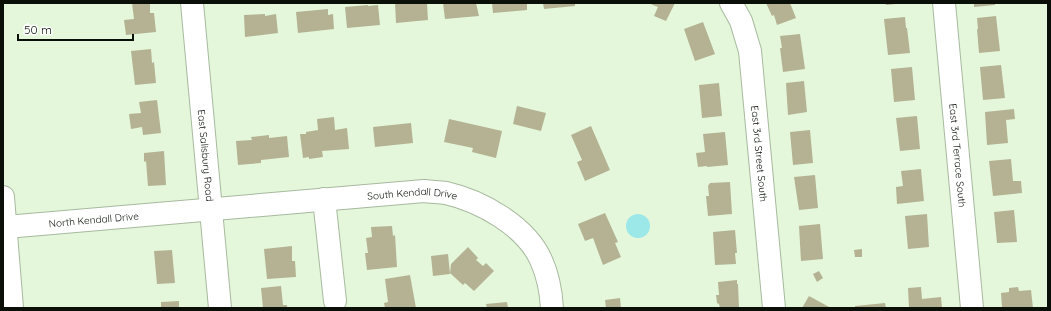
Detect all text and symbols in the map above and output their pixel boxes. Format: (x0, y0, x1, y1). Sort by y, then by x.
scale bar (18, 16, 133, 42)
text: 50 m (24, 22, 52, 37)
street label: East 3rd Terrace South (946, 103, 969, 208)
street label: East 3rd Street South (748, 105, 770, 202)
street label: East Salisbury Road (195, 109, 216, 202)
street label: South Kendall Drive (367, 185, 459, 203)
street label: North Kendall Drive (48, 210, 140, 230)

